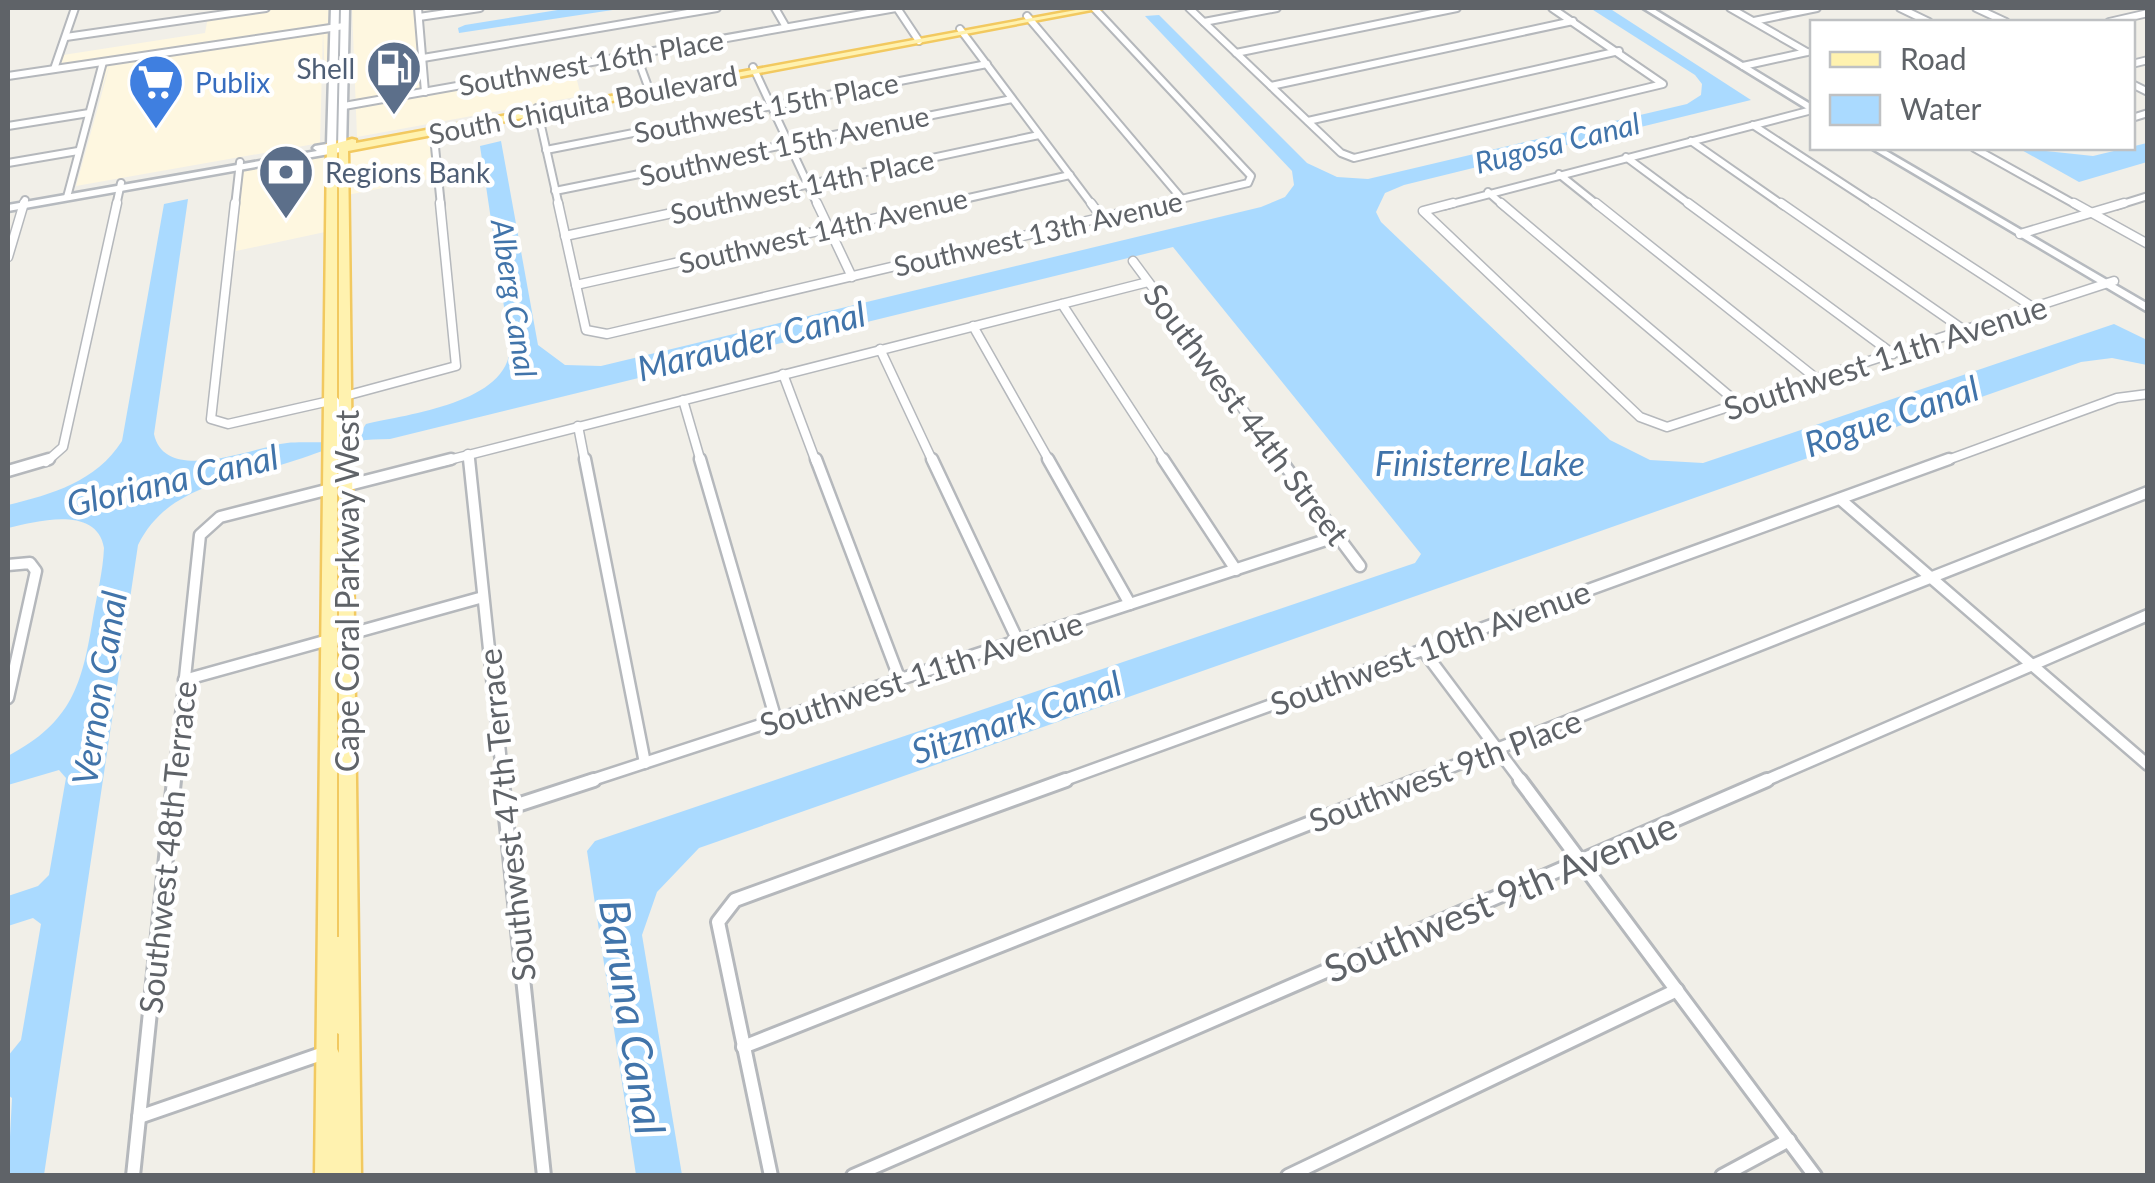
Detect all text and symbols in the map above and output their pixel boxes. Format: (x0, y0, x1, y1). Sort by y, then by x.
legend (1810, 20, 2135, 150)
street label: Southwest 16th Place (456, 22, 726, 102)
fuel station icon: Shell (364, 38, 424, 117)
text: Road (1900, 40, 1967, 76)
place label: Shell (296, 51, 355, 85)
supermarket icon: Publix (126, 52, 186, 131)
street label: South Chiquita Boulevard (426, 57, 740, 151)
place label: Publix (195, 65, 270, 99)
street label: Southwest 15th Place (631, 65, 901, 149)
text: Water (1900, 90, 1982, 126)
street label: Southwest 15th Avenue (636, 98, 932, 192)
water label: Rugosa Canal (1471, 104, 1643, 180)
street label: Southwest 14th Place (667, 141, 937, 231)
bank icon: Regions Bank (256, 142, 316, 221)
place label: Regions Bank (325, 155, 491, 189)
street label: Southwest 14th Avenue (675, 180, 971, 280)
street label: Southwest 13th Avenue (890, 183, 1186, 283)
water label: Alberg Canal (485, 216, 545, 380)
street label: Southwest 44th Street (1136, 276, 1358, 553)
street label: Southwest 11th Avenue (1719, 286, 2051, 428)
water label: Marauder Canal (633, 291, 869, 389)
water label: Rogue Canal (1798, 366, 1984, 464)
street label: Cape Coral Parkway West (327, 409, 366, 772)
water label: Gloriana Canal (62, 434, 282, 524)
water label: Finisterre Lake (1375, 441, 1585, 483)
street label: Southwest 10th Avenue (1265, 571, 1595, 723)
water label: Vernon Canal (62, 588, 134, 788)
street label: Southwest 11th Avenue (755, 602, 1087, 744)
street label: Southwest 47th Terrace (469, 647, 543, 983)
water label: Sitzmark Canal (906, 660, 1126, 771)
street label: Southwest 48th Terrace (130, 679, 204, 1015)
street label: Southwest 9th Place (1303, 700, 1587, 840)
street label: Southwest 9th Avenue (1317, 801, 1683, 991)
water label: Baruna Canal (590, 896, 676, 1138)

